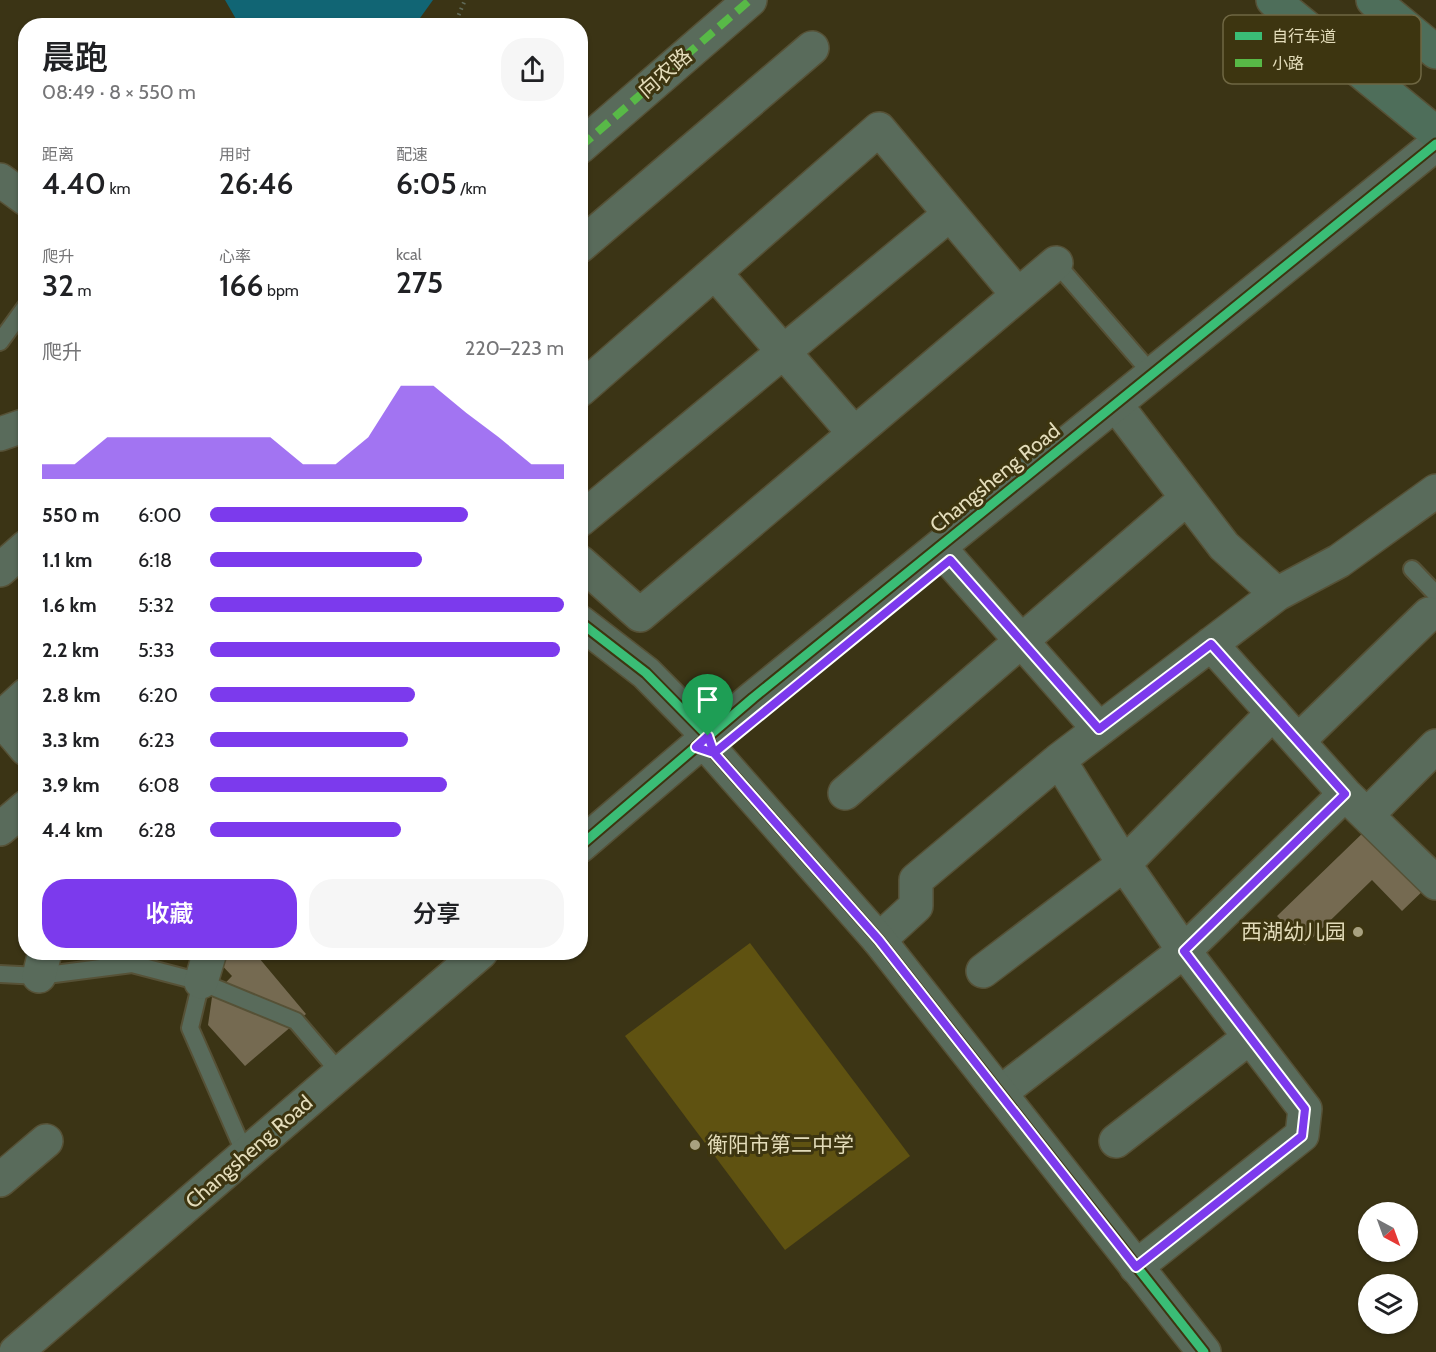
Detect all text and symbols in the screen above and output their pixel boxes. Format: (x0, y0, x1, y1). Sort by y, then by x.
legend (1223, 15, 1421, 84)
text: 自行车道 (1272, 27, 1336, 46)
text: 晨跑 (42, 37, 108, 77)
button: share (501, 38, 564, 101)
street label: 向农路 (633, 43, 697, 103)
text: 小路 (1272, 54, 1304, 73)
text: 08:49 · 8 × 550 m (42, 80, 196, 104)
text: 距离 (42, 145, 74, 164)
text: 用时 (219, 145, 251, 164)
text: 配速 (396, 145, 428, 164)
text: 4.40 (42, 165, 106, 202)
text: 26:46 (219, 165, 293, 202)
text: 6:05 (396, 165, 457, 202)
text: km (106, 179, 131, 198)
text: /km (457, 179, 487, 198)
text: kcal (396, 245, 422, 264)
text: 爬升 (42, 247, 74, 266)
text: 心率 (219, 247, 251, 266)
text: 275 (396, 264, 443, 301)
text: 32 (42, 267, 74, 304)
text: 166 (219, 267, 263, 304)
text: m (74, 281, 92, 300)
text: bpm (263, 281, 299, 300)
text: 220–223 m (465, 336, 564, 360)
text: 爬升 (42, 340, 82, 364)
street label: Changsheng Road (925, 418, 1065, 538)
text: 550 m (42, 503, 99, 527)
text: 6:00 (138, 503, 181, 527)
text: 1.1 km (42, 548, 92, 572)
text: 6:18 (138, 548, 172, 572)
text: 1.6 km (42, 593, 97, 617)
text: 5:32 (138, 593, 174, 617)
text: 2.2 km (42, 638, 99, 662)
text: 5:33 (138, 638, 175, 662)
pin (682, 674, 733, 736)
text: 2.8 km (42, 683, 101, 707)
text: 6:20 (138, 683, 178, 707)
icon: arrive (691, 683, 724, 716)
text: 3.3 km (42, 728, 100, 752)
text: 6:23 (138, 728, 175, 752)
text: 3.9 km (42, 773, 100, 797)
text: 6:08 (138, 773, 180, 797)
text: 4.4 km (42, 818, 103, 842)
text: 6:28 (138, 818, 176, 842)
button: 收藏 (42, 879, 297, 948)
button: 分享 (309, 879, 564, 948)
place label: 西湖幼儿园 (1241, 919, 1346, 944)
marker: 西湖幼儿园 (1351, 925, 1365, 939)
street label: Changsheng Road (180, 1090, 317, 1214)
place label: 衡阳市第二中学 (707, 1132, 854, 1157)
marker: 衡阳市第二中学 (688, 1138, 702, 1152)
north arrow (1358, 1202, 1418, 1262)
map controls (1358, 1202, 1418, 1334)
button: layers (1358, 1274, 1418, 1334)

